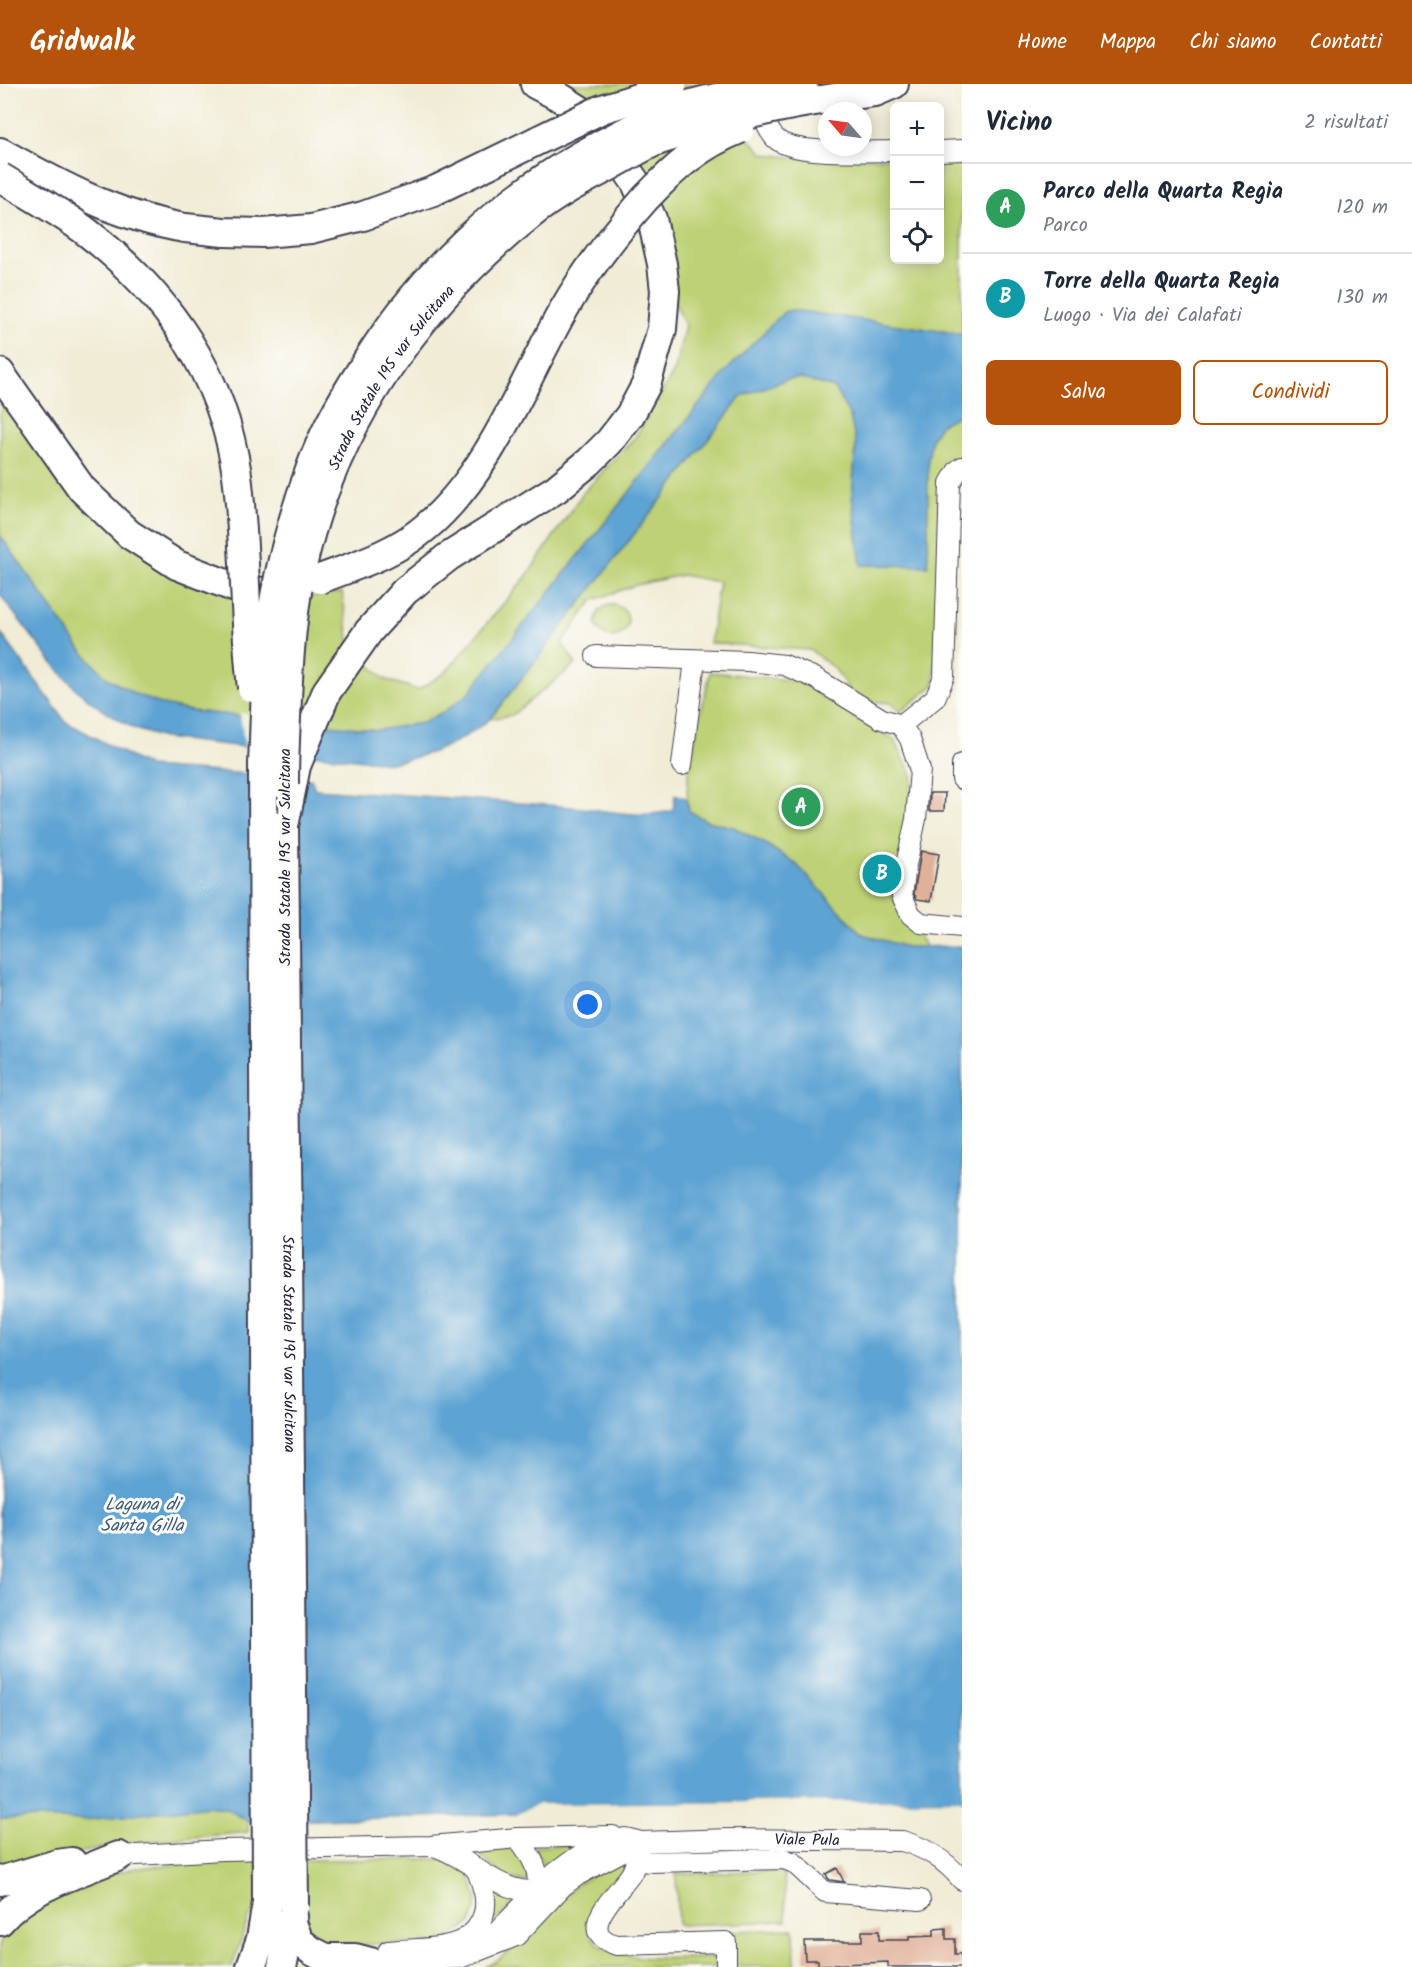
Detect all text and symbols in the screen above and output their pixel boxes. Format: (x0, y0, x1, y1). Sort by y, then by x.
text: Gridwalk (30, 20, 135, 65)
text: Home (1017, 26, 1067, 59)
text: Mappa (1100, 26, 1156, 59)
text: Chi siamo (1189, 26, 1276, 59)
text: Contatti (1309, 26, 1382, 59)
north arrow (818, 102, 872, 156)
map controls (890, 102, 944, 264)
button: + (890, 102, 944, 156)
text: Vicino (986, 102, 1052, 144)
text: 2 risultati (1304, 107, 1388, 139)
button: − (890, 156, 944, 210)
text: Parco della Quarta Regia (1043, 175, 1283, 210)
text: A (999, 192, 1012, 224)
text: 120 m (1336, 192, 1388, 224)
button: locate (890, 210, 944, 264)
text: Parco (1043, 210, 1088, 242)
text: Torre della Quarta Regia (1043, 265, 1280, 300)
street label: Strada Statale 195 var Sulcitana (322, 279, 461, 474)
text: B (999, 282, 1012, 314)
text: 130 m (1336, 282, 1388, 314)
text: Luogo · Via dei Calafati (1043, 300, 1242, 332)
button: Salva (986, 360, 1181, 425)
button: Condividi (1193, 360, 1388, 425)
street label: Strada Statale 195 var Sulcitana (273, 748, 298, 966)
pin: A (782, 784, 820, 830)
pin: B (862, 852, 902, 896)
your location (573, 990, 602, 1019)
street label: Strada Statale 195 var Sulcitana (275, 1235, 302, 1453)
water label: Laguna di Santa Gilla (101, 1491, 185, 1541)
street label: Viale Pula (774, 1827, 840, 1853)

